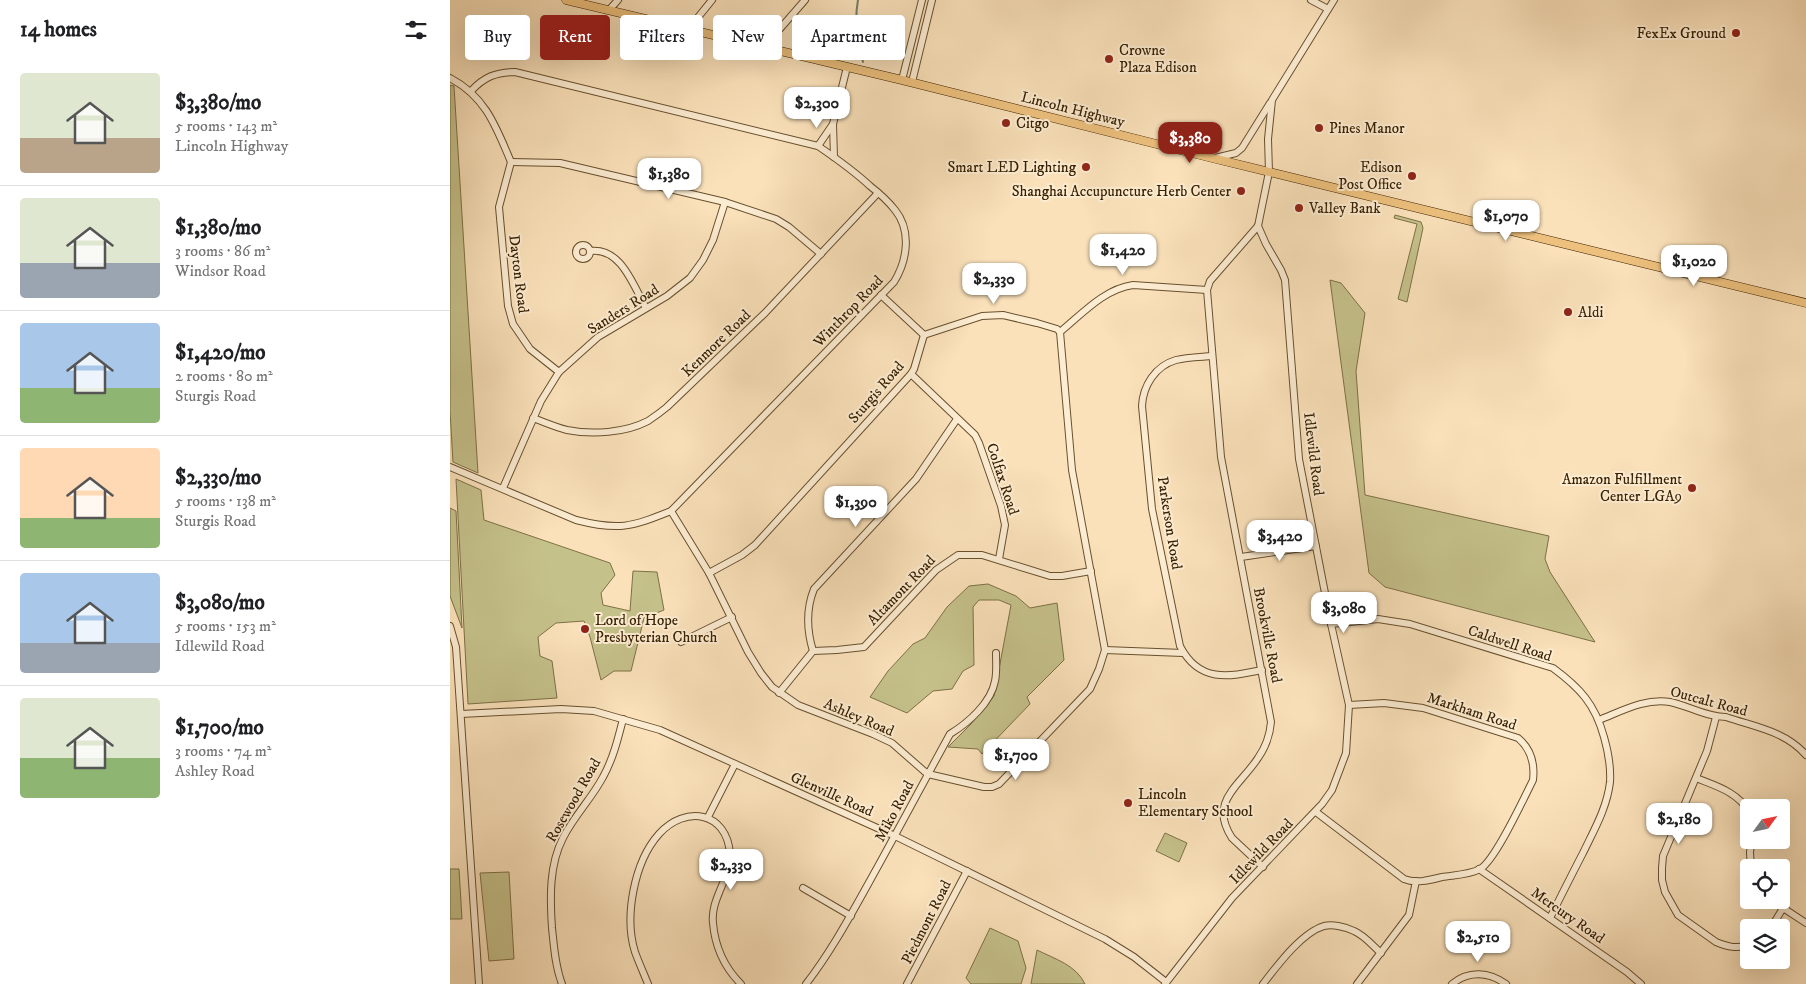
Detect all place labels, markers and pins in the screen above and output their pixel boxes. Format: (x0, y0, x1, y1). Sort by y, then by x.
place label: FexEx Ground (1637, 24, 1727, 43)
marker: FexEx Ground (1730, 27, 1742, 39)
place label: Crowne Plaza Edison (1119, 41, 1197, 77)
marker: Crowne Plaza Edison (1103, 53, 1115, 65)
pin: $2,300 (776, 86, 858, 129)
place label: Citgo (1016, 114, 1049, 133)
marker: Citgo (1000, 117, 1012, 129)
place label: Pines Manor (1329, 119, 1405, 138)
pin: $3,380 (1149, 121, 1231, 164)
marker: Pines Manor (1313, 122, 1325, 134)
pin: $1,380 (628, 158, 710, 200)
place label: Smart LED Lighting (947, 158, 1077, 177)
place label: Edison Post Office (1338, 158, 1402, 194)
marker: Smart LED Lighting (1080, 161, 1092, 173)
marker: Edison Post Office (1406, 170, 1418, 182)
place label: Shanghai Accupuncture Herb Center (1012, 182, 1231, 201)
marker: Shanghai Accupuncture Herb Center (1235, 185, 1247, 197)
place label: Valley Bank (1308, 199, 1381, 218)
pin: $1,070 (1465, 200, 1547, 242)
marker: Valley Bank (1293, 202, 1305, 214)
pin: $1,420 (1082, 234, 1164, 276)
pin: $1,020 (1653, 244, 1735, 287)
pin: $2,330 (953, 262, 1035, 305)
place label: Aldi (1578, 303, 1604, 322)
marker: Aldi (1562, 306, 1574, 318)
place label: Amazon Fulfillment Center LGA9 (1562, 470, 1682, 506)
marker: Amazon Fulfillment Center LGA9 (1686, 482, 1698, 494)
pin: $1,390 (815, 486, 897, 528)
pin: $3,420 (1239, 520, 1321, 562)
pin: $3,080 (1303, 592, 1385, 634)
place label: Lord of Hope Presbyterian Church (595, 611, 718, 647)
marker: Lord of Hope Presbyterian Church (579, 623, 591, 635)
pin: $1,700 (975, 738, 1057, 781)
place label: Lincoln Elementary School (1138, 785, 1253, 821)
marker: Lincoln Elementary School (1122, 797, 1134, 809)
pin: $2,180 (1638, 802, 1720, 845)
pin: $2,330 (690, 848, 772, 891)
pin: $2,510 (1437, 920, 1519, 963)

